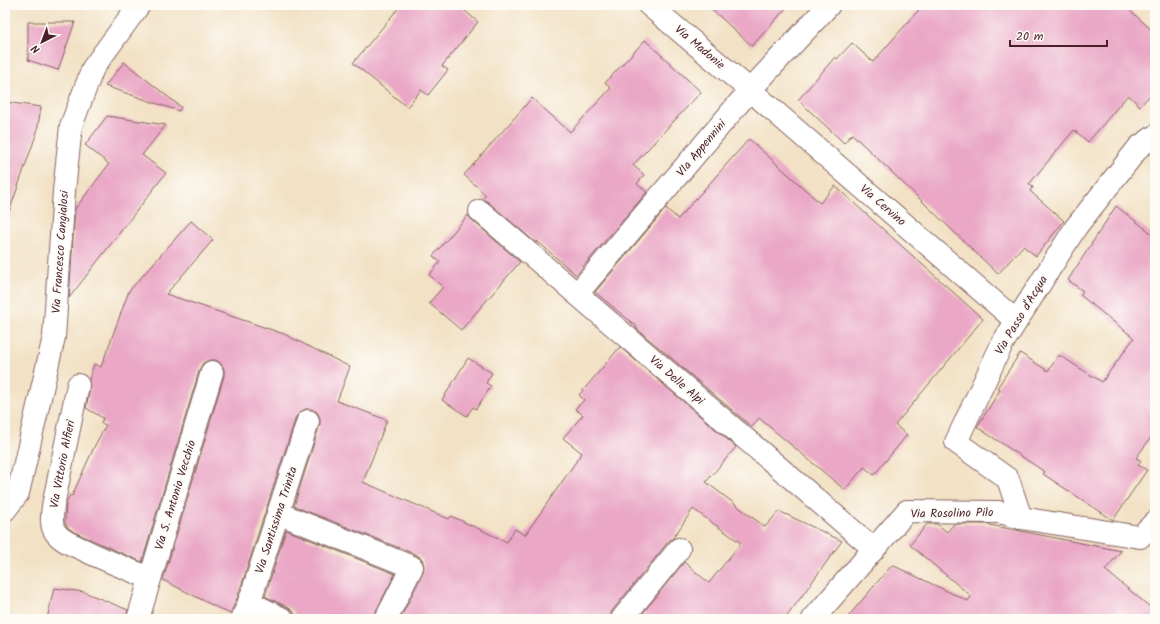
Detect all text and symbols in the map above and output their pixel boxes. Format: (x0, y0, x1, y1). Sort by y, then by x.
street label: Via Madonie (670, 21, 730, 75)
north arrow (22, 22, 62, 62)
scale bar (1010, 22, 1107, 48)
text: 20 m (1016, 27, 1044, 46)
text: N (27, 40, 45, 58)
street label: VIa Appennini (672, 115, 732, 181)
street label: Via Cervino (855, 180, 910, 231)
street label: Via Francesco Cangialosi (47, 189, 74, 314)
street label: Via Passo d'Acqua (990, 272, 1053, 359)
street label: Via Delle Alpi (645, 351, 709, 411)
street label: Via Vittorio Alfieri (45, 417, 81, 510)
street label: Via S. Antonio Vecchio (150, 438, 201, 553)
street label: Via Santissima Trinita (250, 464, 303, 576)
street label: Via Rosolino Pilo (910, 503, 994, 524)

